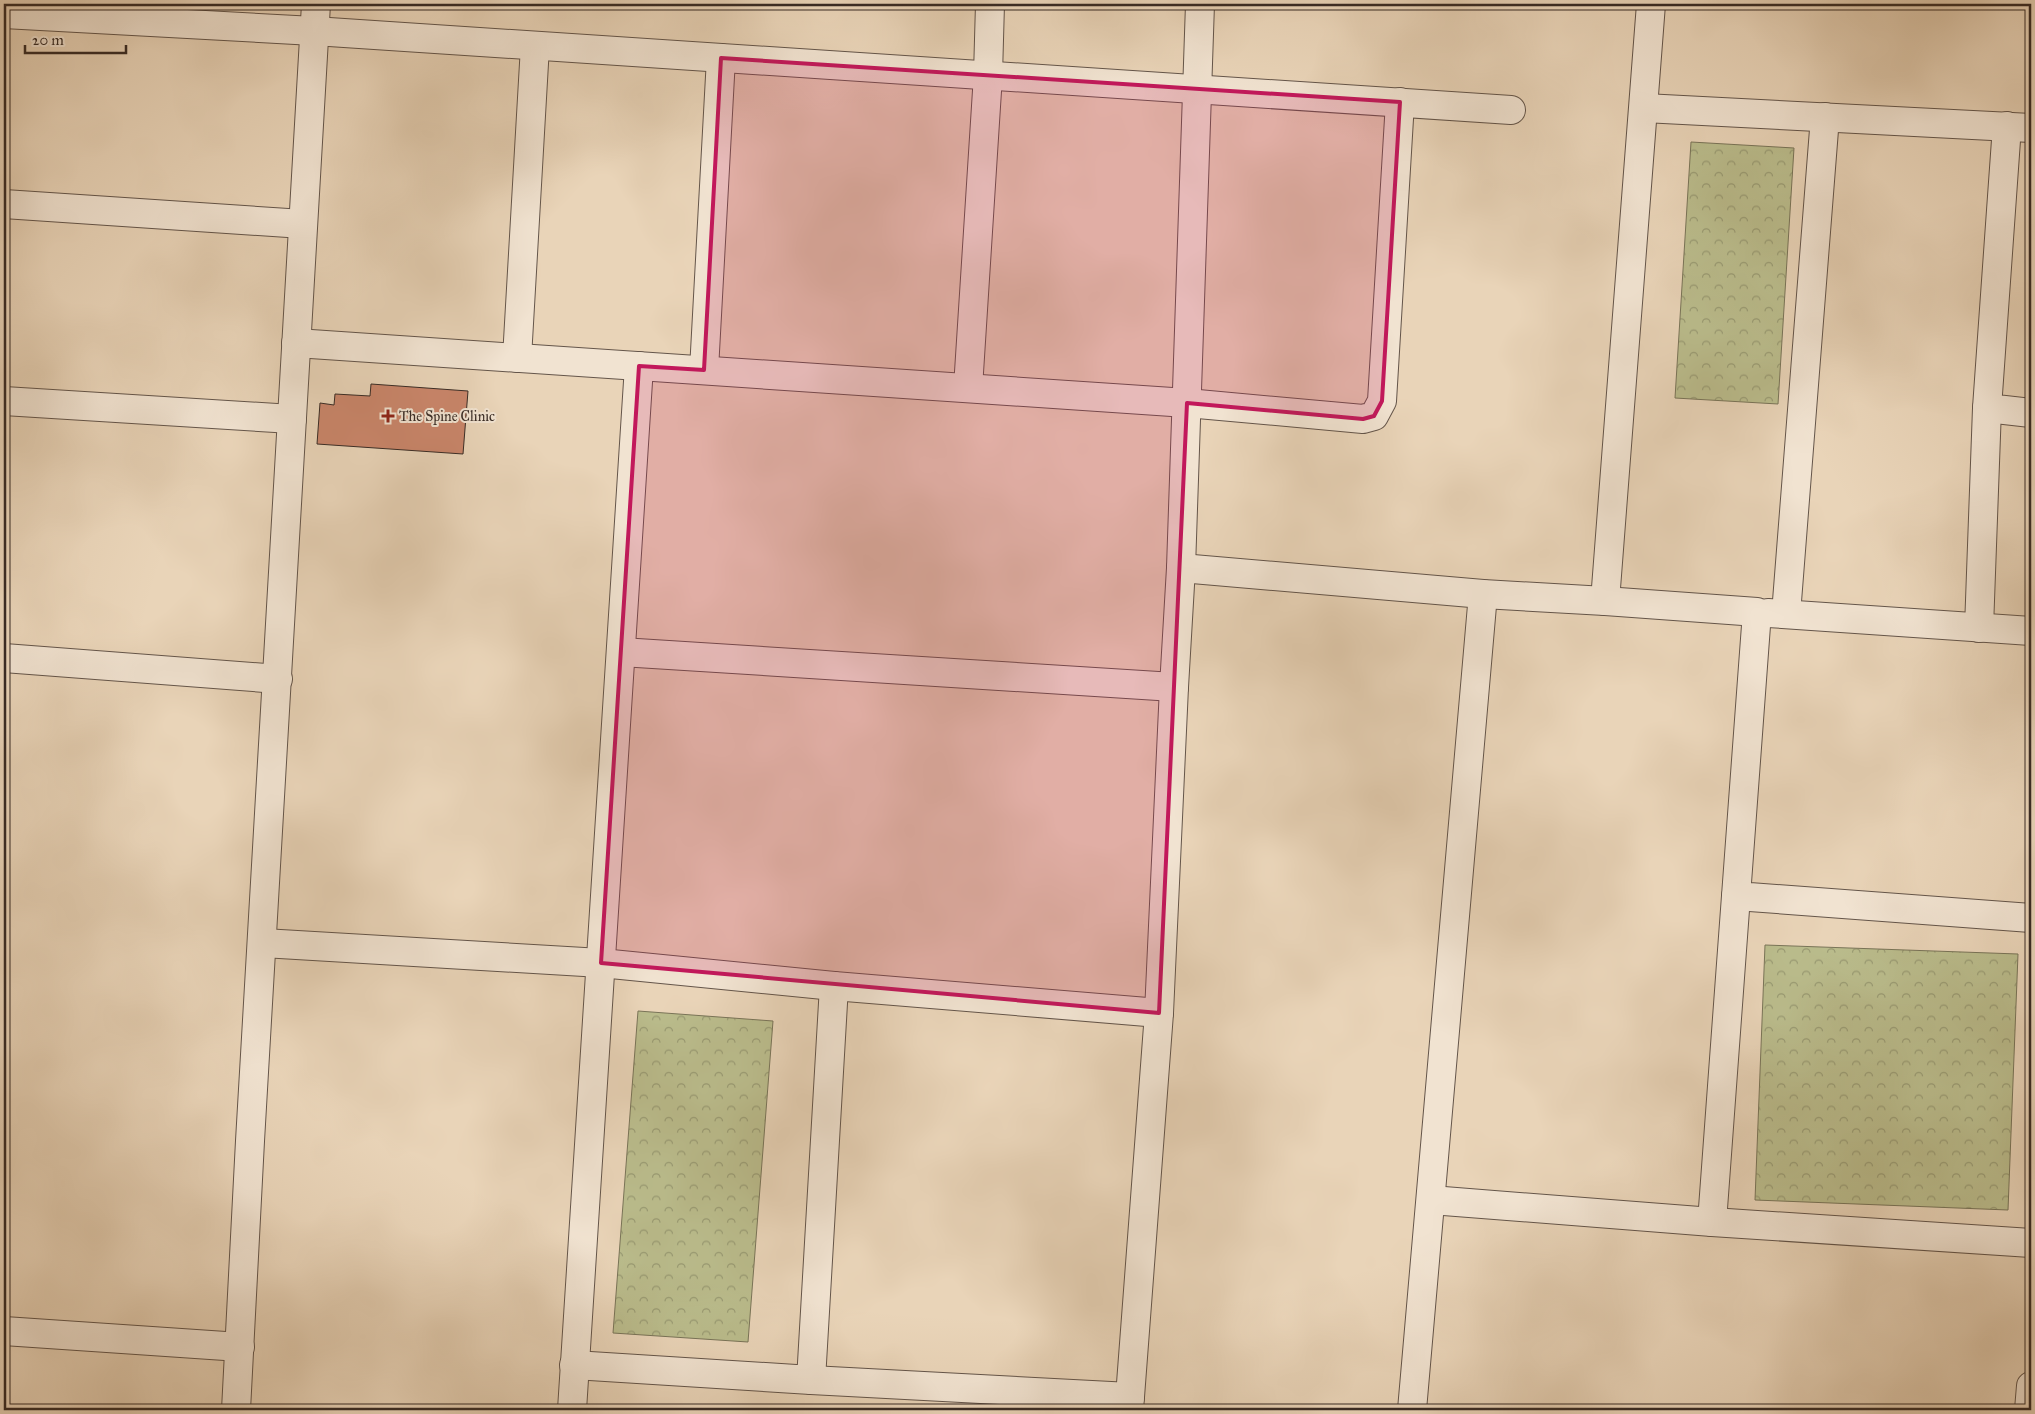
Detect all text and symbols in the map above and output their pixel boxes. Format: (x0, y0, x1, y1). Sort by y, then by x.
scale bar (25, 22, 126, 54)
text: 20 m (32, 31, 64, 49)
place label: The Spine Clinic (399, 408, 495, 425)
marker: The Spine Clinic (381, 409, 395, 423)

